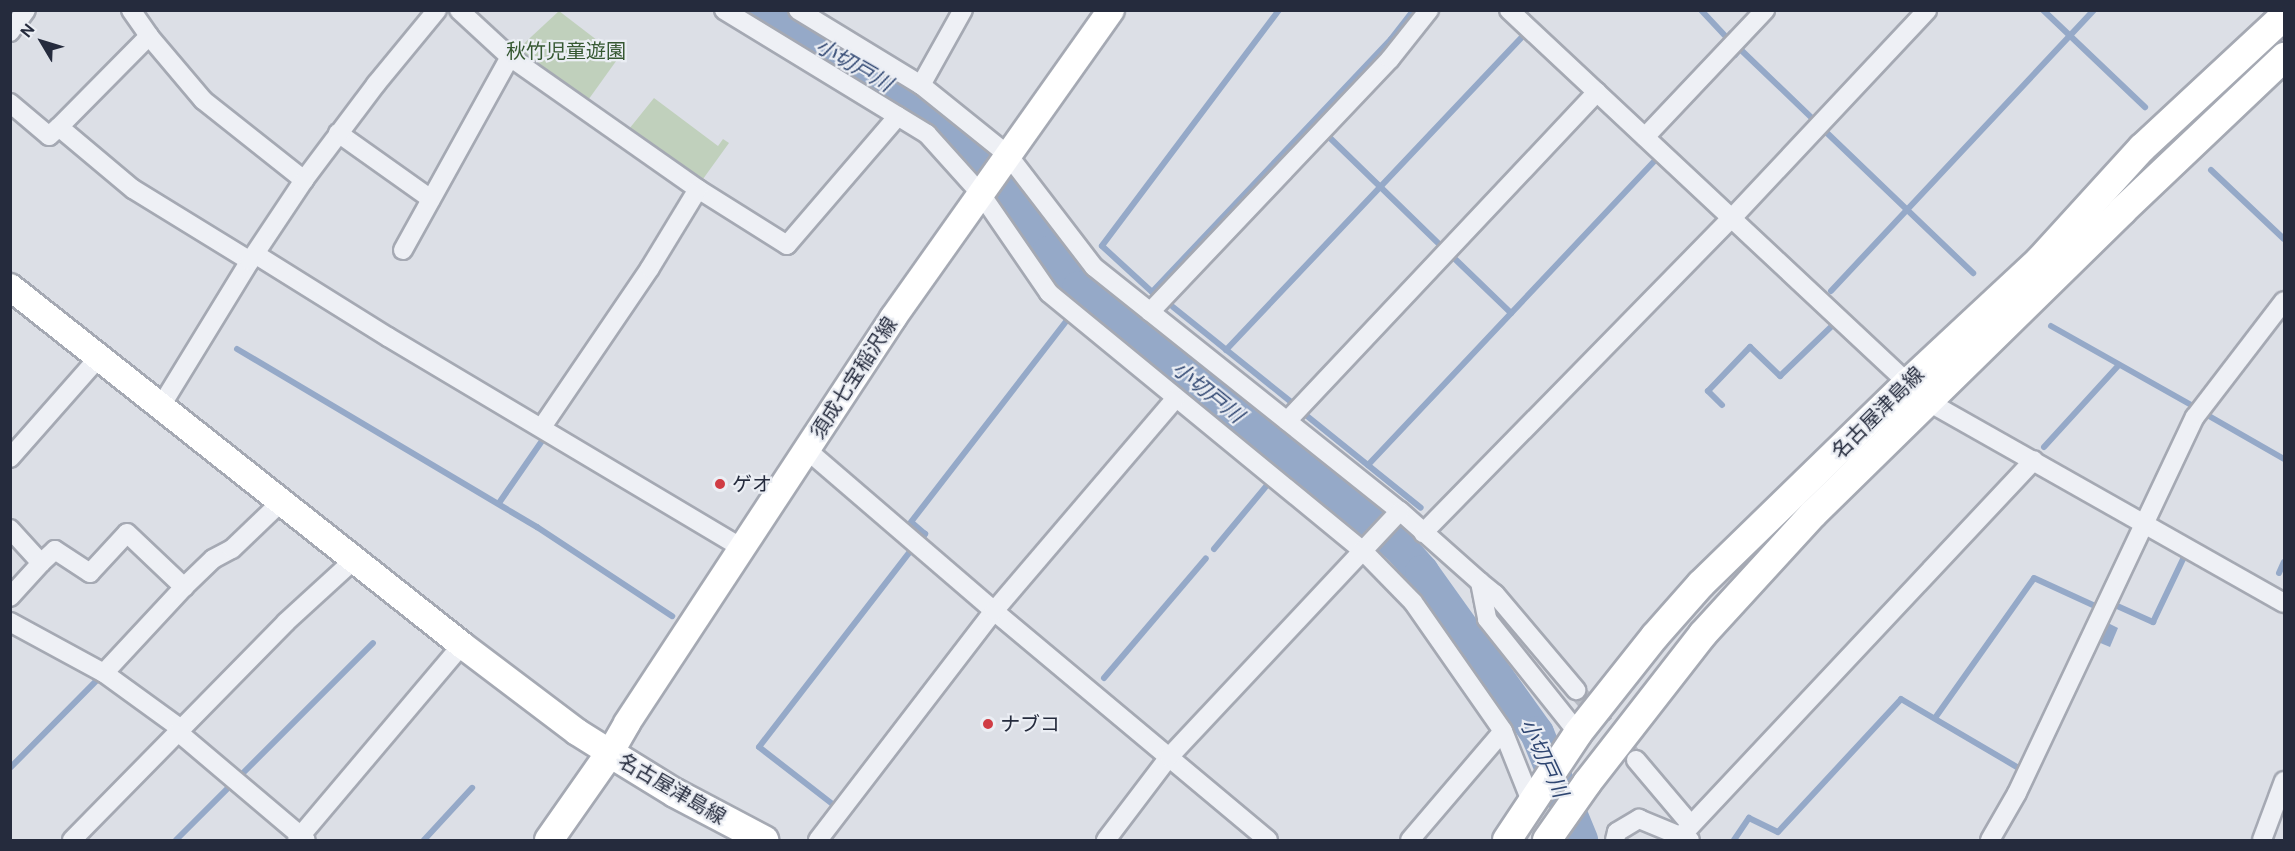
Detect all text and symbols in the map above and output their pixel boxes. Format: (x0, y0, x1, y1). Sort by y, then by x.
north arrow (12, 12, 72, 72)
text: N (16, 20, 39, 42)
water label: 小切戸川 (811, 33, 897, 97)
park label: 秋竹児童遊園 (506, 39, 626, 63)
street label: 須成七宝稲沢線 (806, 313, 902, 443)
water label: 小切戸川 (1167, 356, 1249, 428)
street label: 名古屋津島線 (1827, 362, 1929, 464)
place label: ゲオ (732, 472, 772, 496)
marker: ゲオ (713, 477, 727, 491)
place label: ナブコ (1000, 712, 1060, 736)
water label: 小切戸川 (1515, 715, 1573, 801)
marker: ナブコ (981, 717, 995, 731)
street label: 名古屋津島線 (614, 749, 730, 829)

